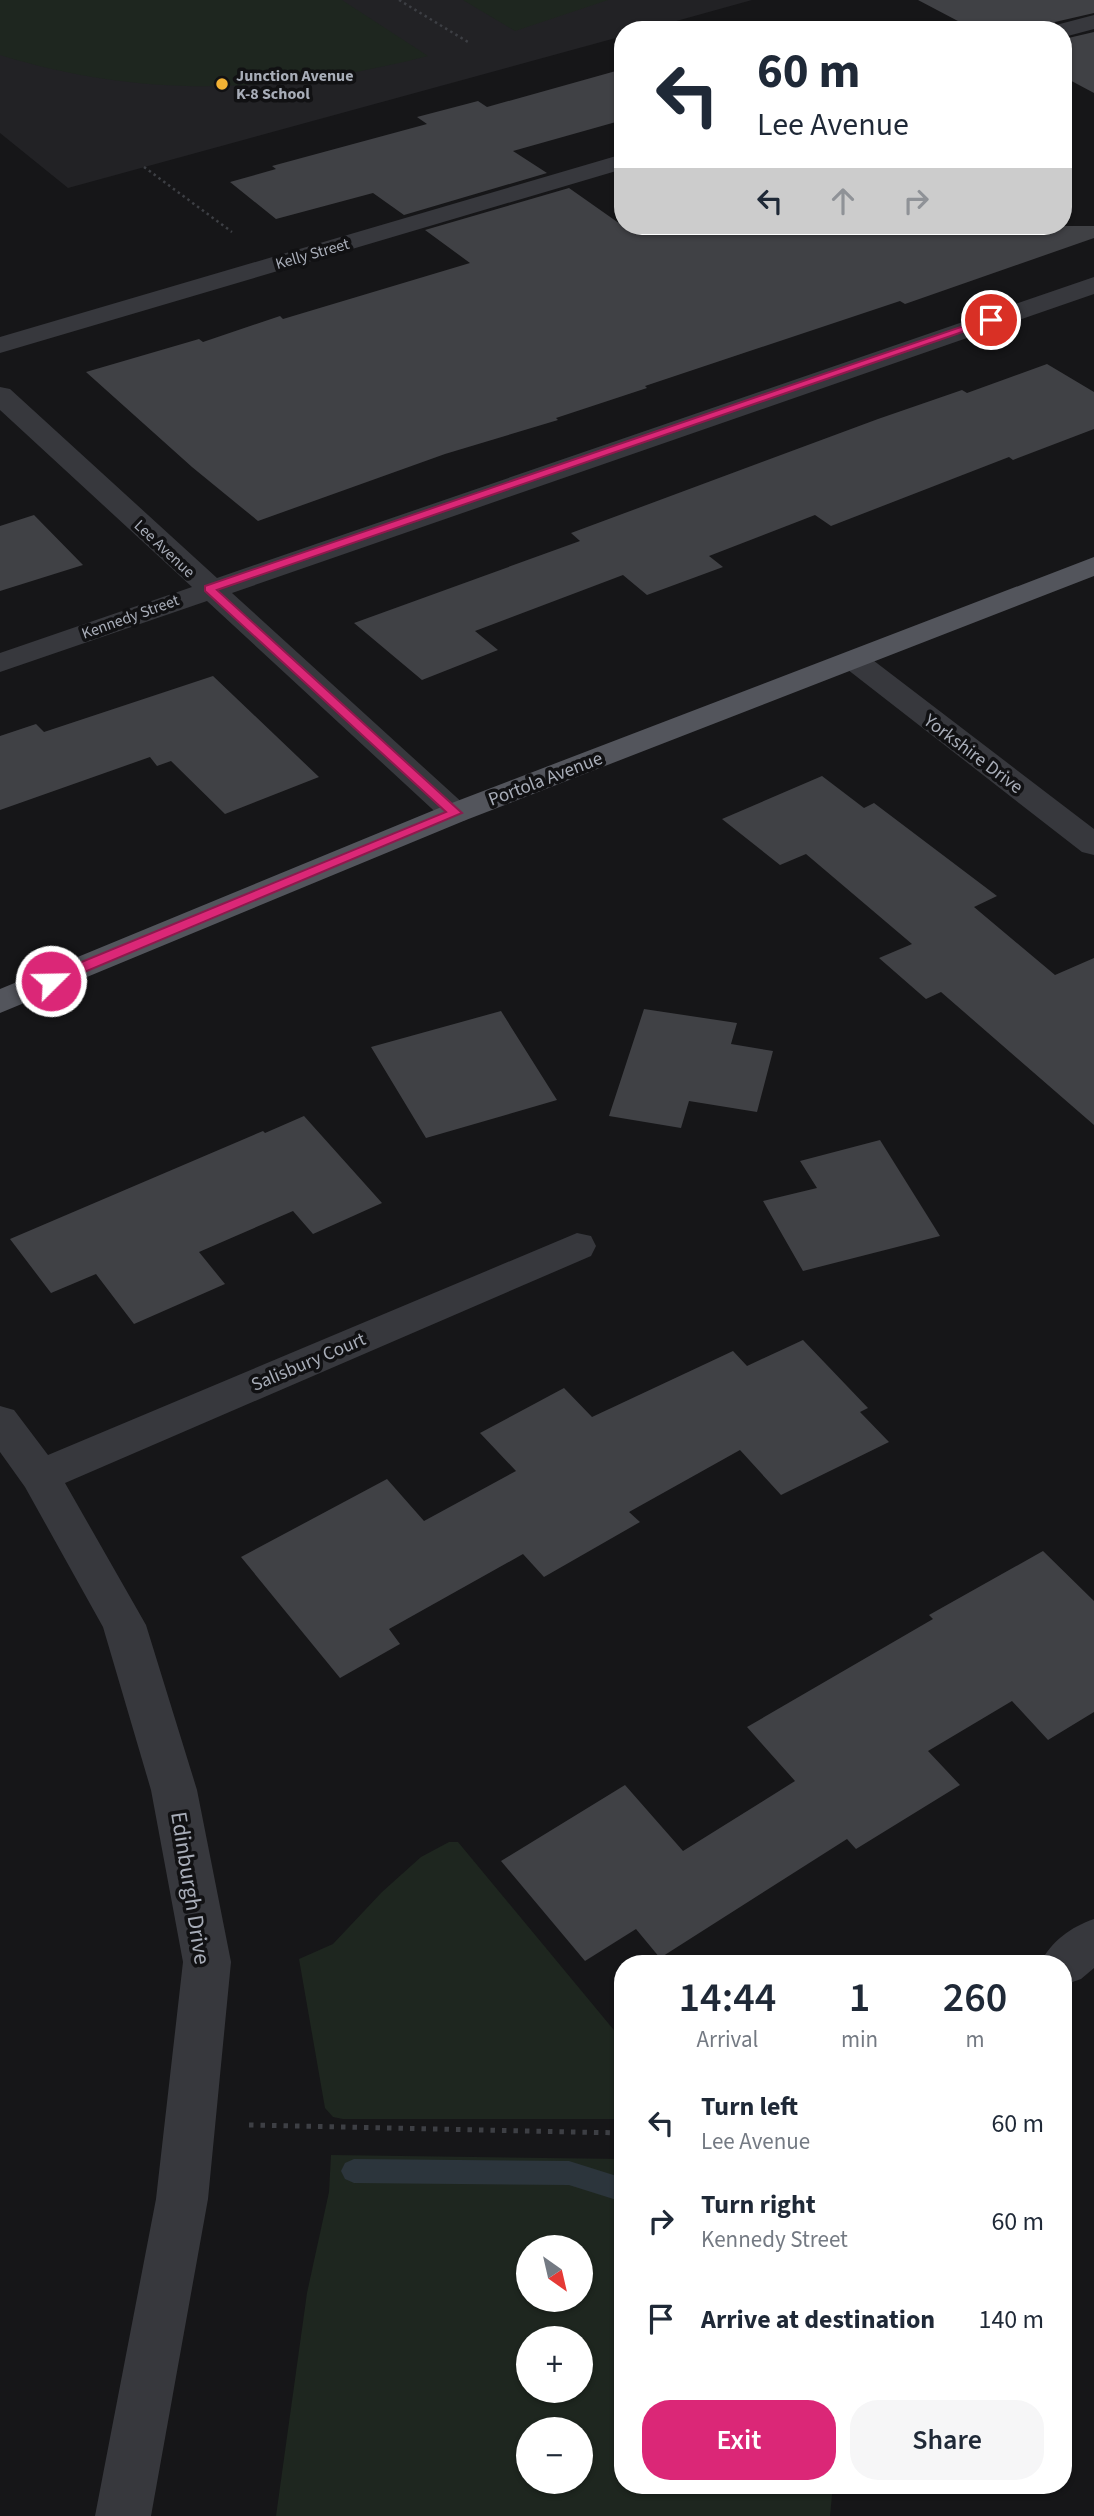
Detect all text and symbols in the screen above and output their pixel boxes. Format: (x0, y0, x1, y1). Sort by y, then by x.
text: 60 m (757, 37, 861, 107)
icon: left (642, 49, 733, 140)
place label: Junction Avenue K-8 School (236, 65, 353, 105)
marker: Junction Avenue K-8 School (214, 76, 230, 92)
text: Lee Avenue (757, 102, 909, 148)
icon: left (751, 182, 789, 220)
icon: ahead (824, 182, 862, 220)
icon: right (897, 182, 935, 220)
street label: Kelly Street (273, 233, 352, 275)
pin (961, 290, 1021, 350)
icon: arrive (972, 301, 1010, 339)
street label: Lee Avenue (129, 515, 200, 583)
street label: Kennedy Street (79, 589, 183, 645)
street label: Yorkshire Drive (917, 707, 1028, 801)
street label: Portola Avenue (484, 745, 607, 814)
position arrow (14, 944, 88, 1018)
street label: Salisbury Court (247, 1326, 371, 1399)
street label: Edinburgh Drive (162, 1809, 219, 1967)
text: 14:44 (679, 1968, 776, 2028)
text: 1 (849, 1968, 870, 2028)
text: 260 (943, 1968, 1007, 2028)
text: Arrival (697, 2023, 758, 2056)
text: min (841, 2023, 878, 2056)
text: m (966, 2023, 985, 2056)
text: Turn left (701, 2088, 798, 2125)
icon: left (642, 2104, 680, 2142)
text: 60 m (991, 2105, 1044, 2142)
text: Lee Avenue (701, 2125, 810, 2158)
text: Turn right (701, 2186, 816, 2223)
icon: right (642, 2202, 680, 2240)
text: 60 m (991, 2203, 1044, 2240)
text: Kennedy Street (701, 2223, 848, 2256)
north arrow (516, 2235, 593, 2312)
map controls (516, 2235, 593, 2494)
icon: arrive (642, 2300, 680, 2338)
text: Arrive at destination (701, 2301, 935, 2338)
text: 140 m (978, 2301, 1044, 2338)
button: + (516, 2326, 593, 2403)
button: Exit (642, 2400, 836, 2480)
button: Share (850, 2400, 1044, 2480)
button: − (516, 2417, 593, 2494)

